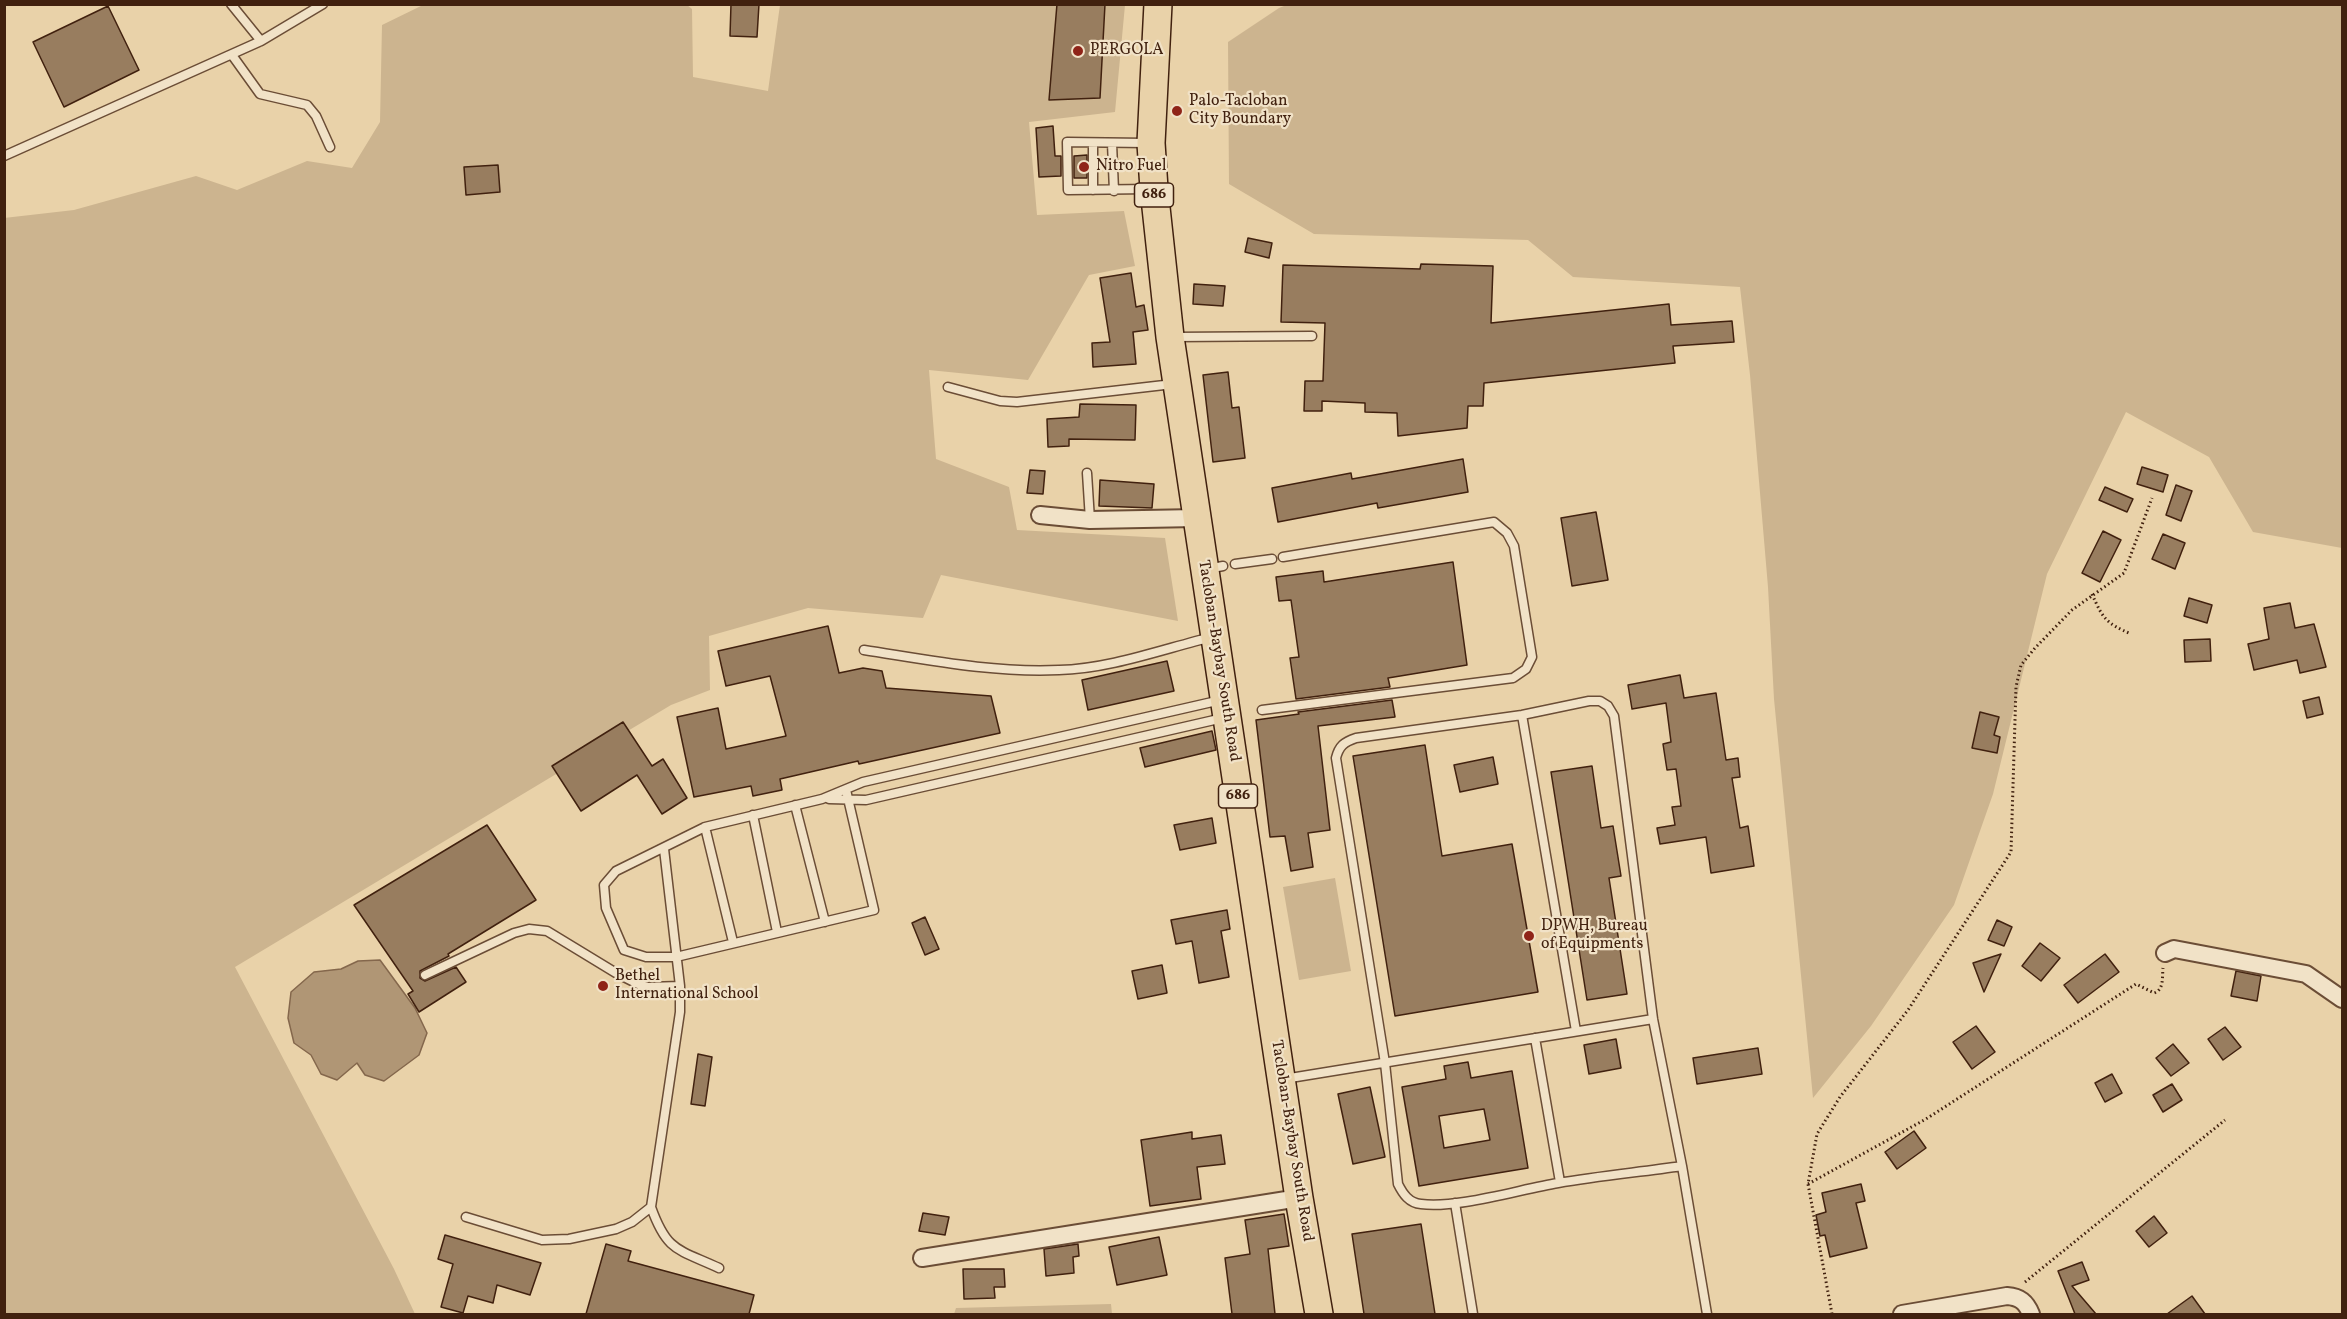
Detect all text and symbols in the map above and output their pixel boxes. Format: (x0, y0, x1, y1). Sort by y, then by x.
place label: PERGOLA (1090, 41, 1163, 61)
marker: PERGOLA (1071, 44, 1085, 58)
place label: Palo-Tacloban City Boundary (1189, 92, 1291, 130)
marker: Palo-Tacloban City Boundary (1170, 104, 1184, 118)
place label: Nitro Fuel (1096, 157, 1167, 177)
marker: Nitro Fuel (1077, 160, 1091, 174)
road number: 686 (1134, 183, 1174, 207)
street label: Tacloban-Baybay South Road (1193, 559, 1243, 763)
road number: 686 (1218, 784, 1258, 808)
place label: DPWH, Bureau of Equipments (1541, 917, 1648, 955)
marker: DPWH, Bureau of Equipments (1522, 929, 1536, 943)
place label: Bethel International School (615, 967, 758, 1005)
marker: Bethel International School (596, 979, 610, 993)
street label: Tacloban-Baybay South Road (1266, 1039, 1316, 1243)

